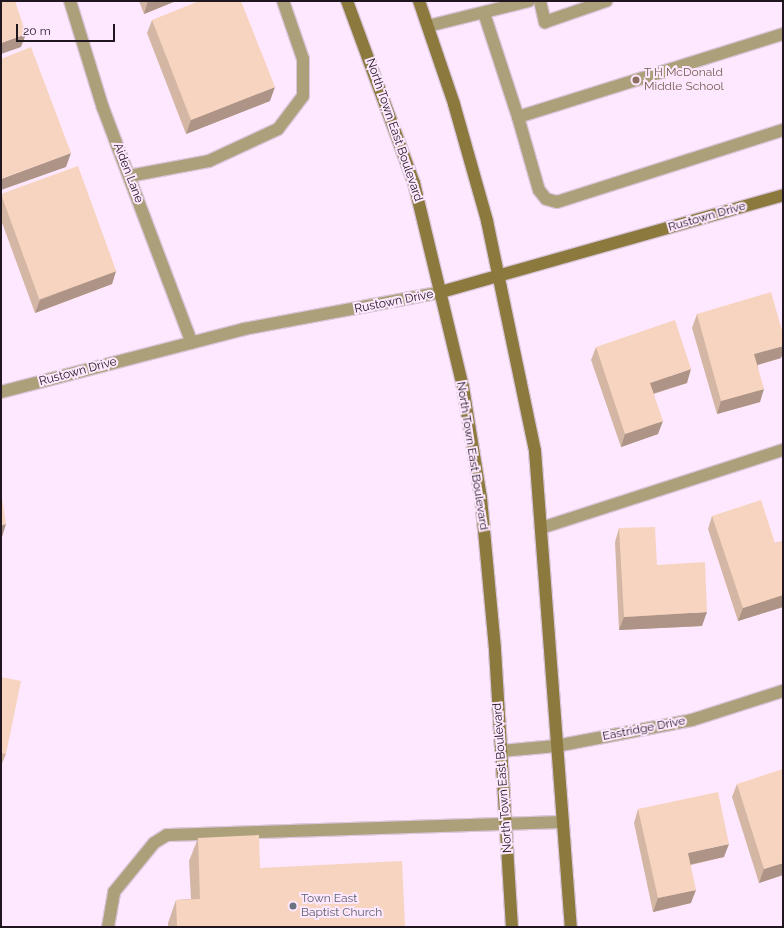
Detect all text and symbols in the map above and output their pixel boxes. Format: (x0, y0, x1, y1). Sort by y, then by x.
scale bar (18, 16, 117, 42)
text: 20 m (23, 24, 51, 38)
street label: North Town East Boulevard (363, 56, 425, 204)
place label: T H McDonald Middle School (644, 66, 724, 94)
marker: T H McDonald Middle School (631, 75, 641, 85)
street label: Aiden Lane (110, 141, 146, 205)
street label: Rustown Drive (667, 199, 747, 235)
street label: Rustown Drive (353, 287, 435, 317)
street label: Rustown Drive (38, 355, 118, 389)
street label: North Town East Boulevard (453, 380, 491, 532)
street label: North Town East Boulevard (491, 702, 515, 854)
street label: Eastridge Drive (601, 714, 687, 744)
place label: Town East Baptist Church (301, 892, 382, 920)
marker: Town East Baptist Church (288, 901, 298, 911)

